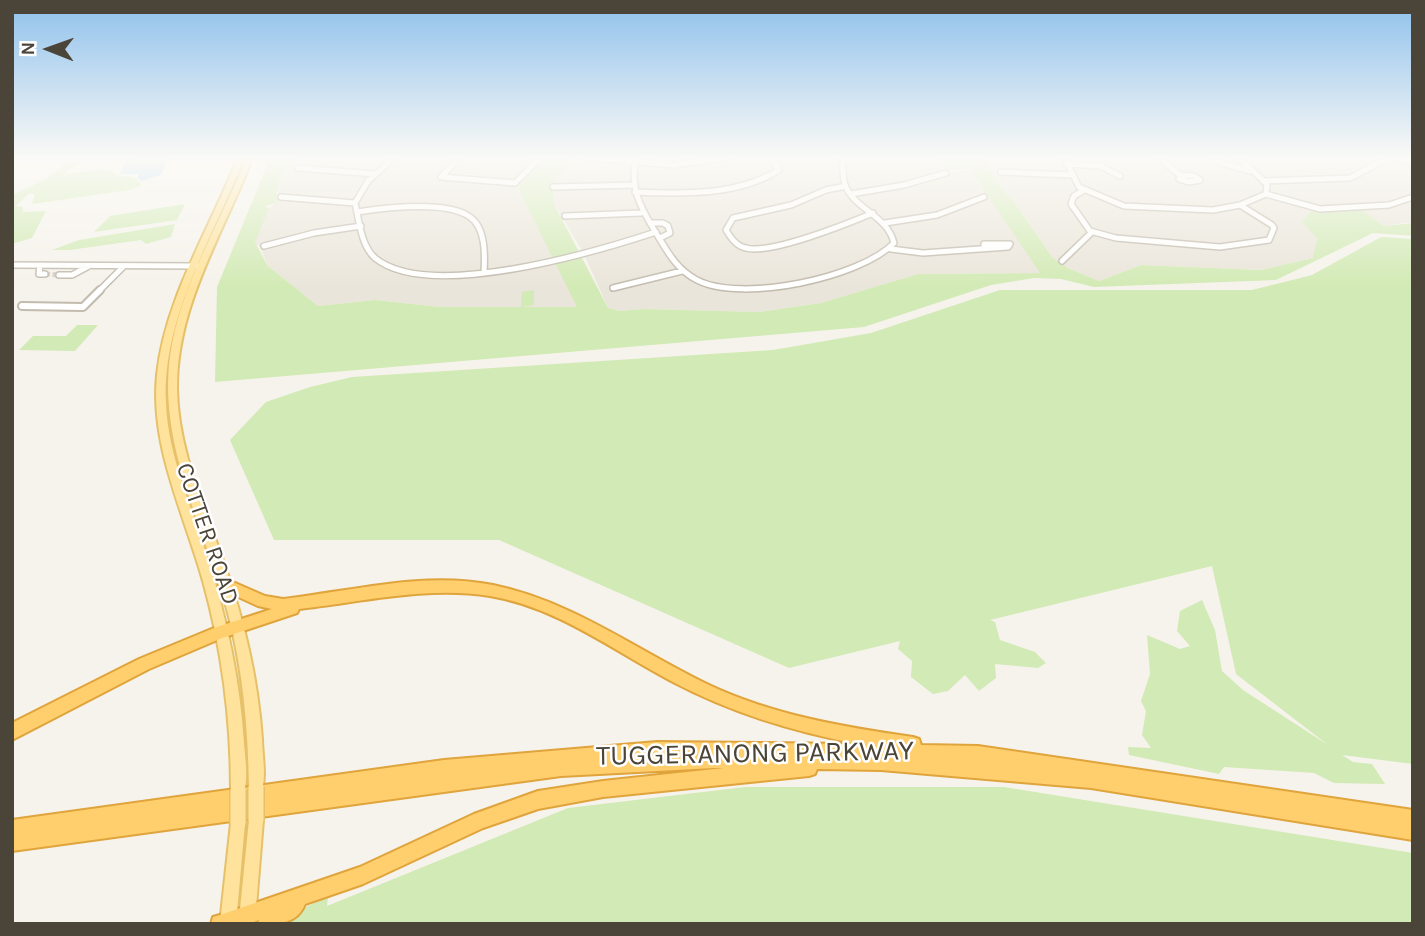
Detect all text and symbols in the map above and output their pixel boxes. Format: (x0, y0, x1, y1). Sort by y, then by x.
north arrow (14, 14, 84, 84)
text: N (17, 42, 39, 56)
street label: COTTER ROAD (169, 459, 245, 609)
street label: TUGGERANONG PARKWAY (596, 734, 914, 774)

